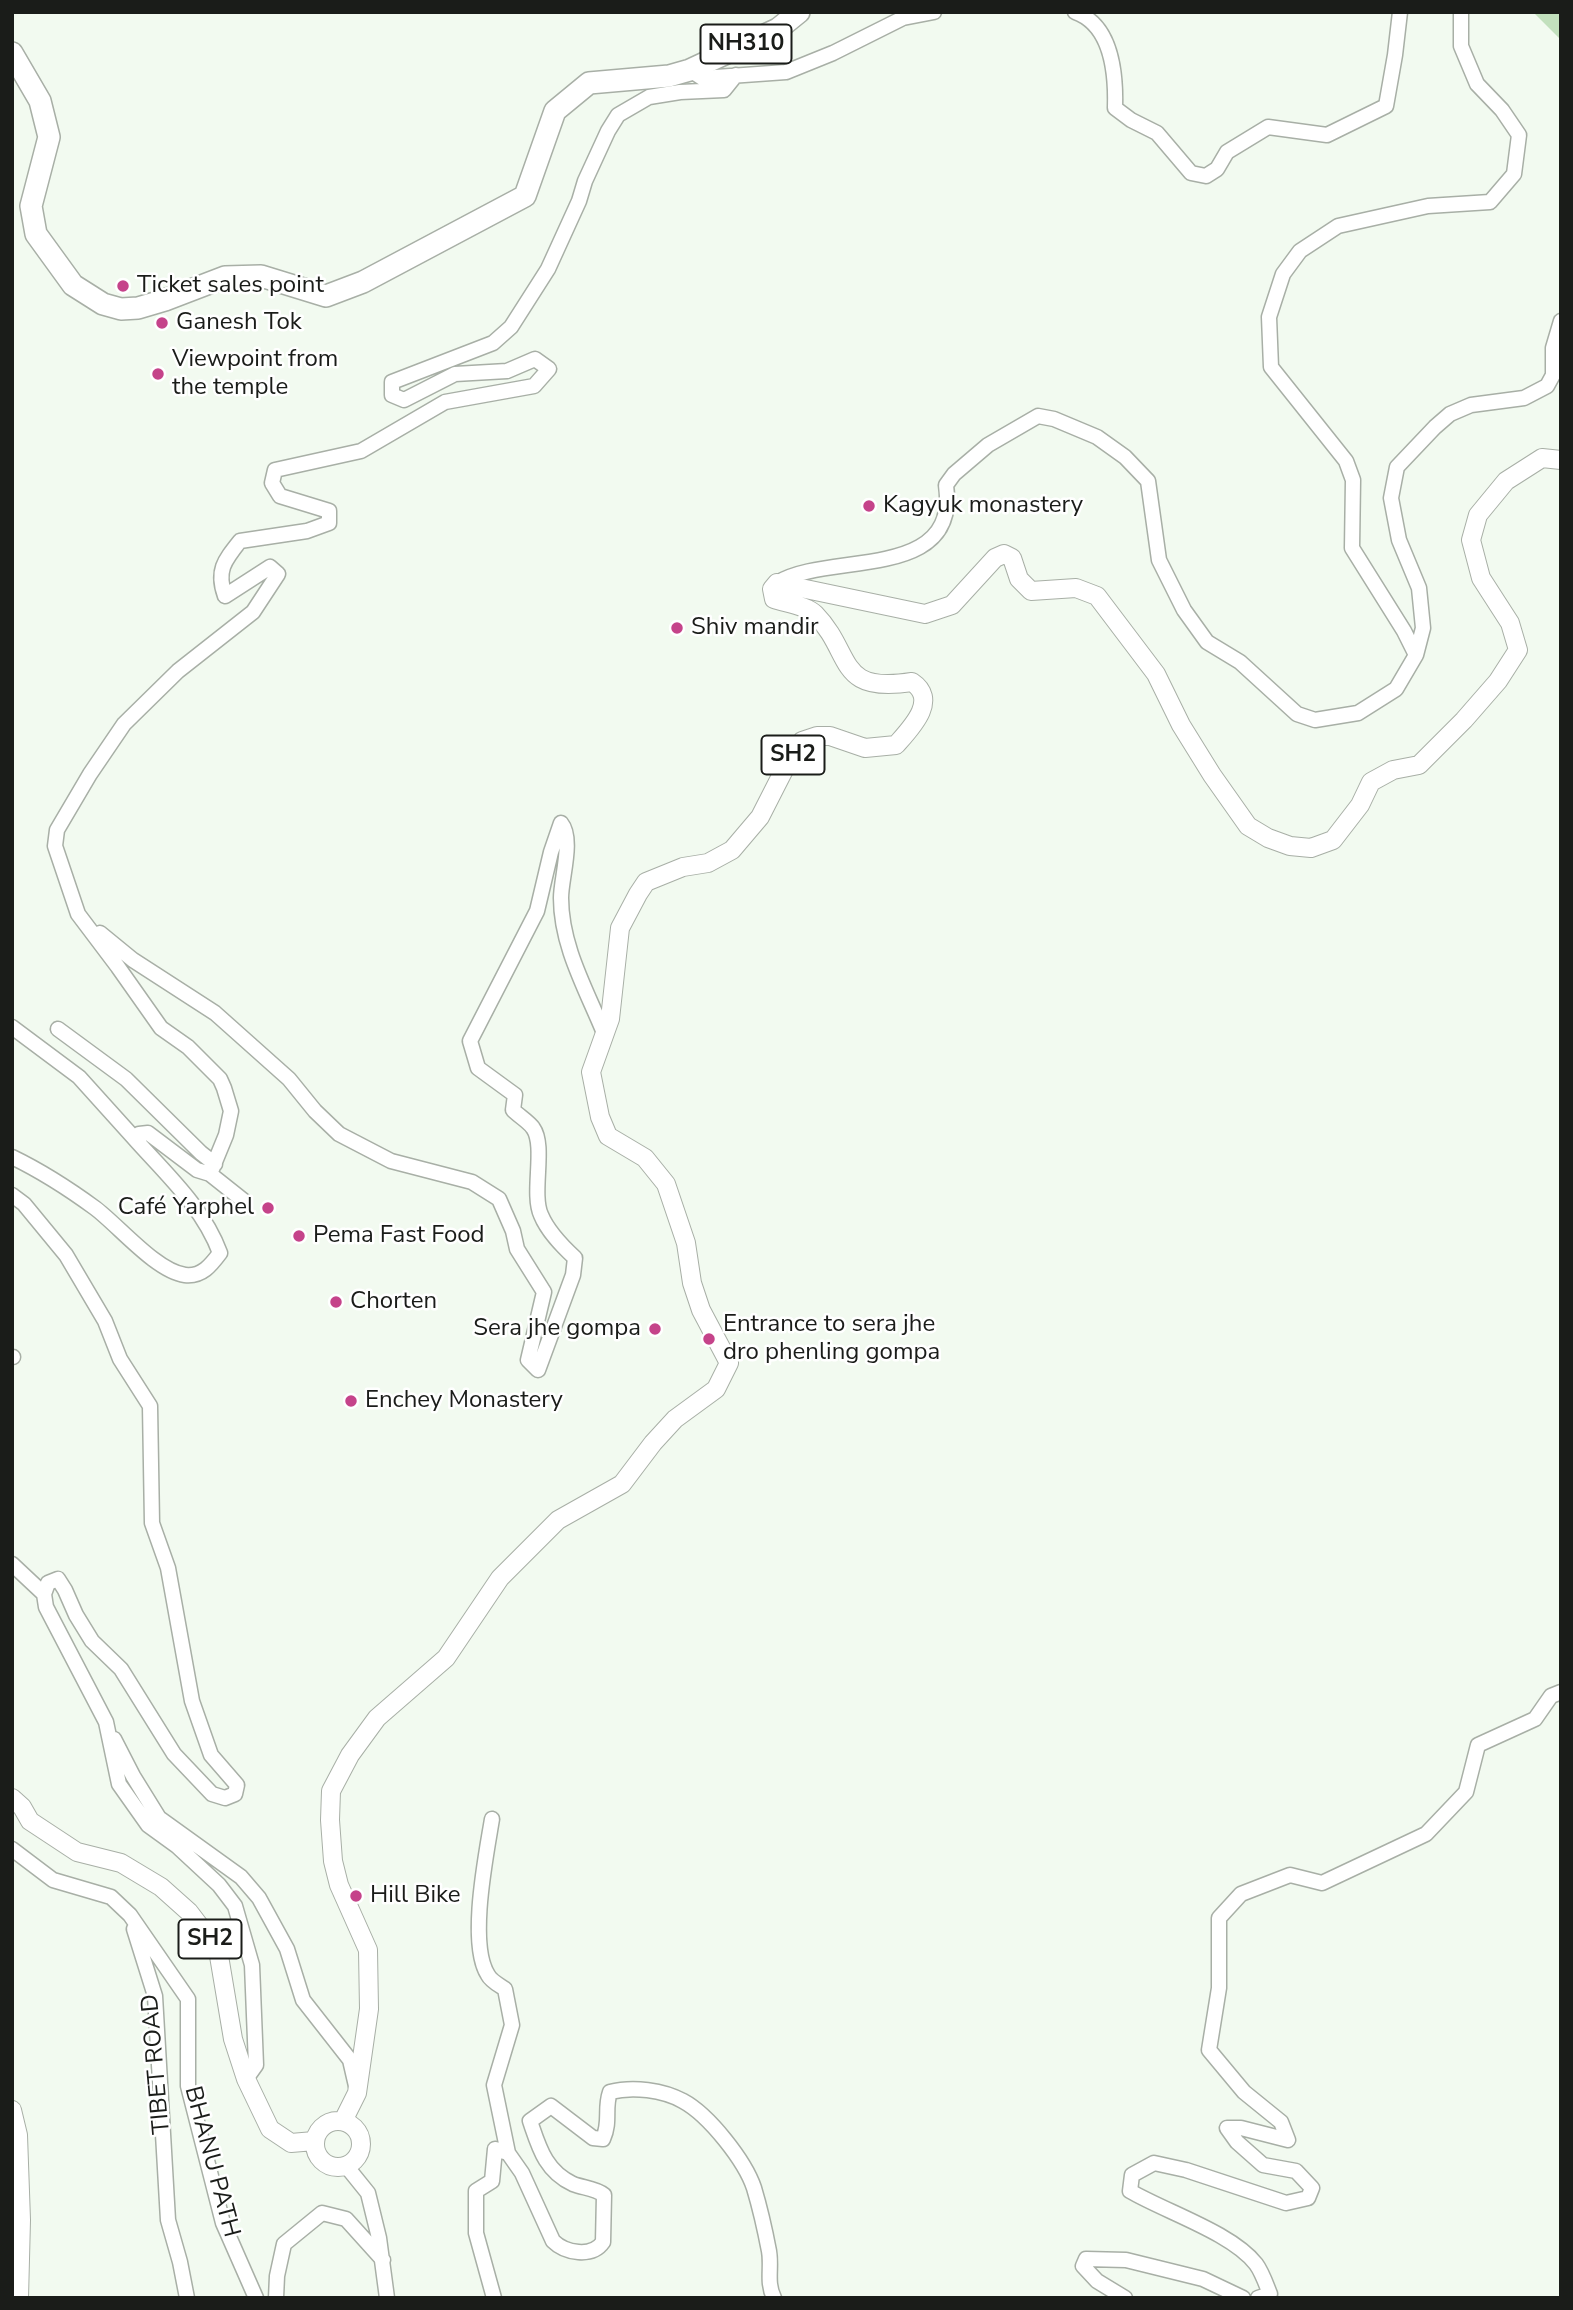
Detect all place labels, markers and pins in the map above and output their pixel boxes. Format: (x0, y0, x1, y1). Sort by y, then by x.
place label: Ticket sales point (137, 272, 324, 300)
marker: Ticket sales point (115, 278, 131, 294)
place label: Ganesh Tok (176, 309, 302, 337)
marker: Ganesh Tok (154, 315, 170, 331)
place label: Viewpoint from the temple (172, 346, 338, 402)
marker: Viewpoint from the temple (150, 366, 166, 382)
place label: Kagyuk monastery (883, 492, 1083, 520)
marker: Kagyuk monastery (861, 498, 877, 514)
place label: Shiv mandir (691, 614, 819, 642)
marker: Shiv mandir (669, 620, 685, 636)
place label: Café Yarphel (118, 1194, 254, 1222)
marker: Café Yarphel (260, 1200, 276, 1216)
place label: Pema Fast Food (313, 1222, 485, 1250)
marker: Pema Fast Food (291, 1228, 307, 1244)
place label: Chorten (350, 1288, 437, 1316)
marker: Chorten (328, 1294, 344, 1310)
place label: Entrance to sera jhe dro phenling gompa (723, 1311, 940, 1367)
place label: Sera jhe gompa (473, 1315, 641, 1343)
marker: Sera jhe gompa (647, 1321, 663, 1337)
marker: Entrance to sera jhe dro phenling gompa (701, 1331, 717, 1347)
place label: Enchey Monastery (365, 1387, 563, 1415)
marker: Enchey Monastery (343, 1393, 359, 1409)
place label: Hill Bike (370, 1882, 460, 1910)
marker: Hill Bike (348, 1888, 364, 1904)

